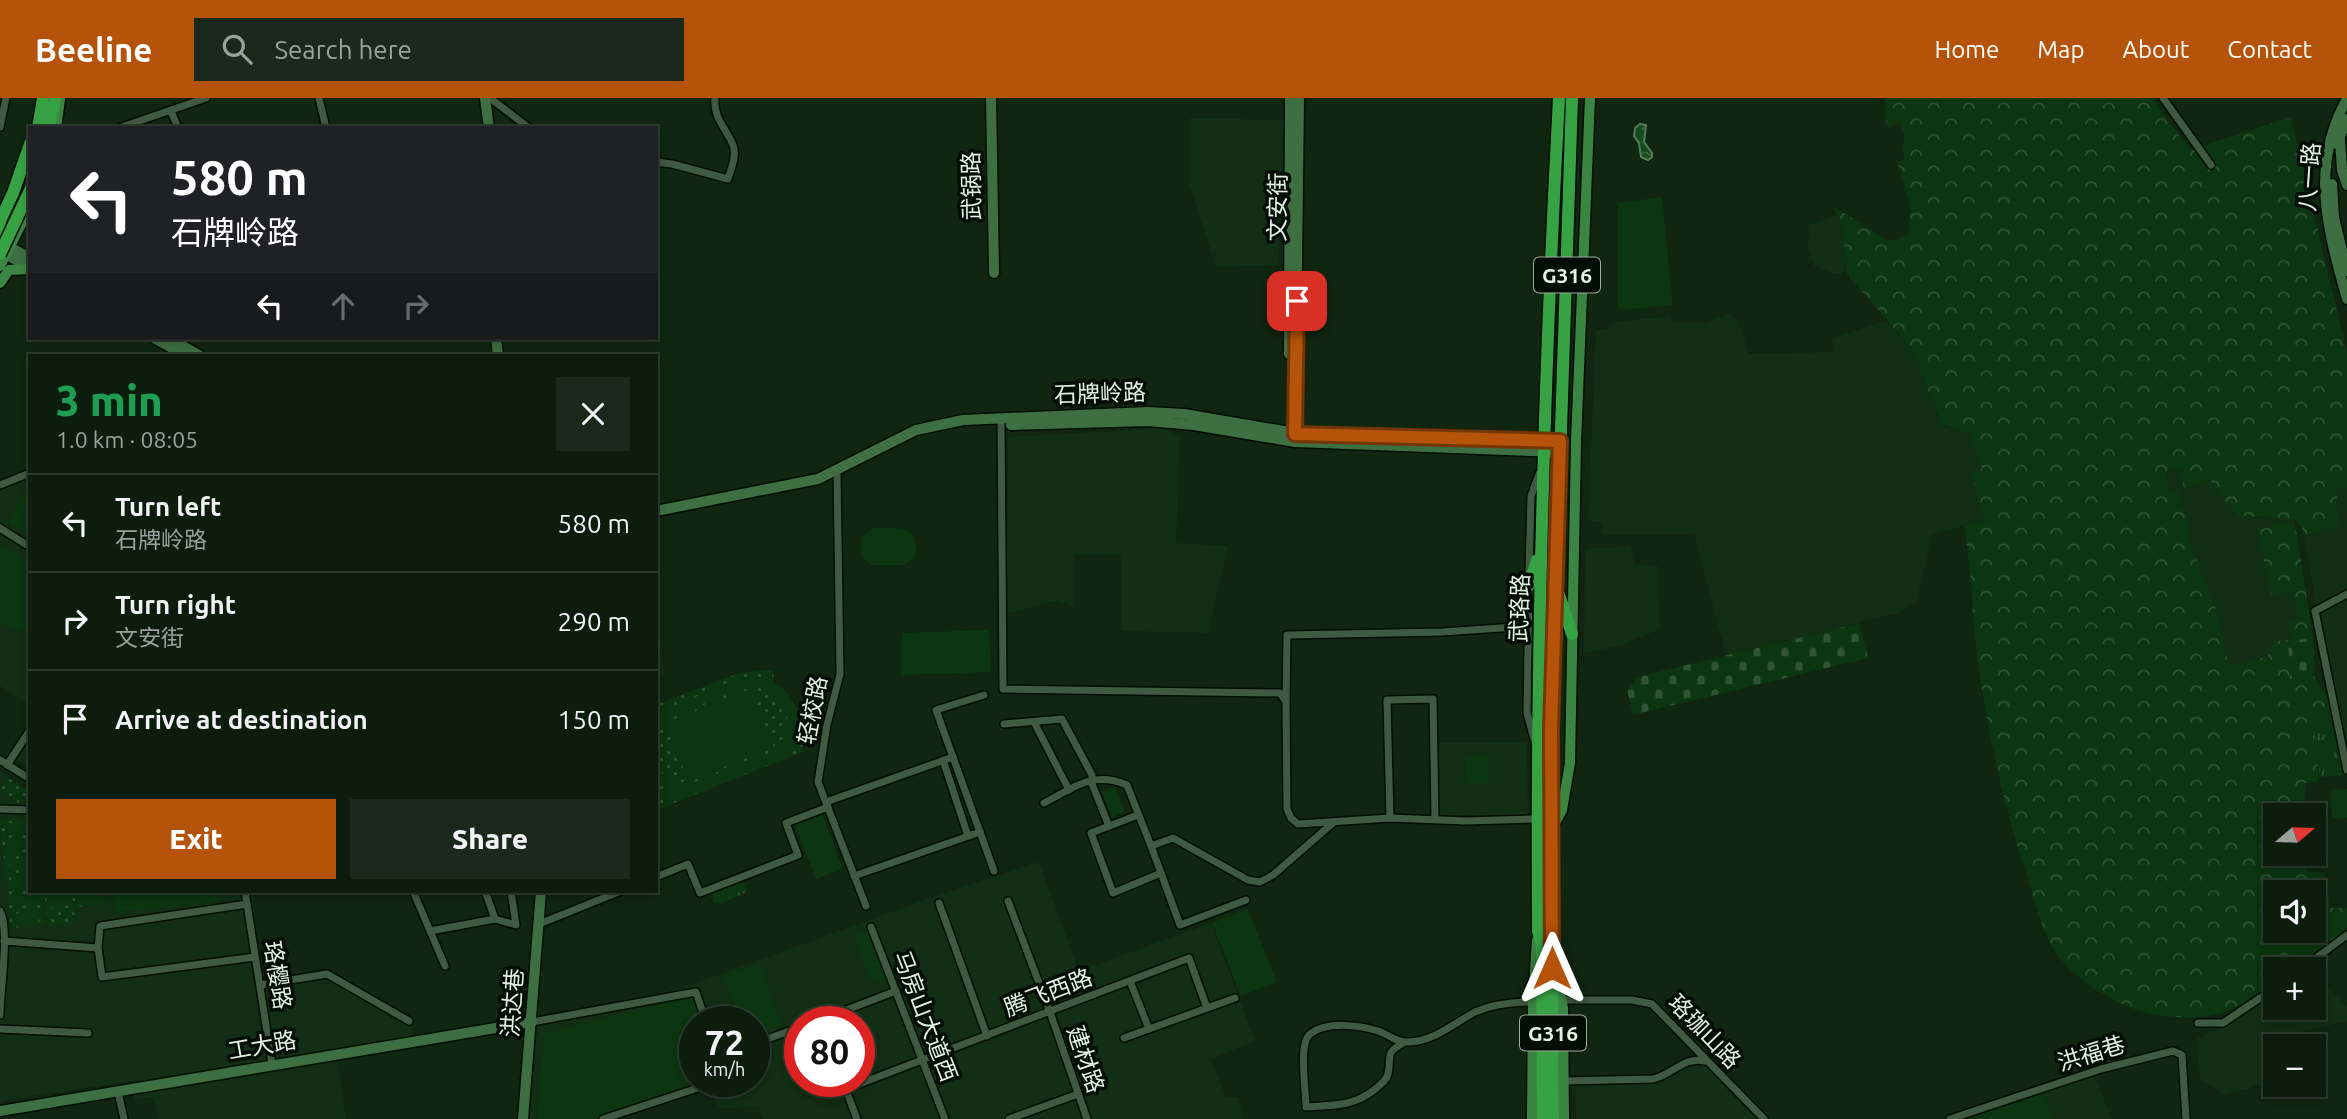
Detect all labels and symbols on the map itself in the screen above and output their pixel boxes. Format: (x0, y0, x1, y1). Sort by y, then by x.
street label: 八一路 (2294, 142, 2324, 212)
street label: 武锅路 (958, 151, 984, 221)
street label: 文安街 (1264, 172, 1290, 242)
road number: G316 (1534, 258, 1600, 292)
pin (1267, 271, 1327, 331)
street label: 石牌岭路 (1054, 379, 1146, 407)
street label: 武珞路 (1505, 573, 1533, 643)
street label: 轻校路 (793, 674, 831, 746)
north arrow (2263, 803, 2326, 866)
position arrow (1515, 931, 1589, 1005)
street label: 珞樱路 (260, 939, 296, 1011)
street label: 马房山大道西 (890, 947, 962, 1085)
street label: 腾飞西路 (1001, 964, 1095, 1020)
street label: 洪达巷 (497, 968, 527, 1038)
street label: 珞珈山路 (1664, 989, 1746, 1073)
speed limit sign: 80 (784, 1006, 875, 1097)
road number: G316 (1520, 1016, 1586, 1051)
street label: 建材路 (1063, 1022, 1109, 1096)
street label: 工大路 (226, 1027, 298, 1063)
street label: 洪福巷 (2054, 1031, 2128, 1075)

